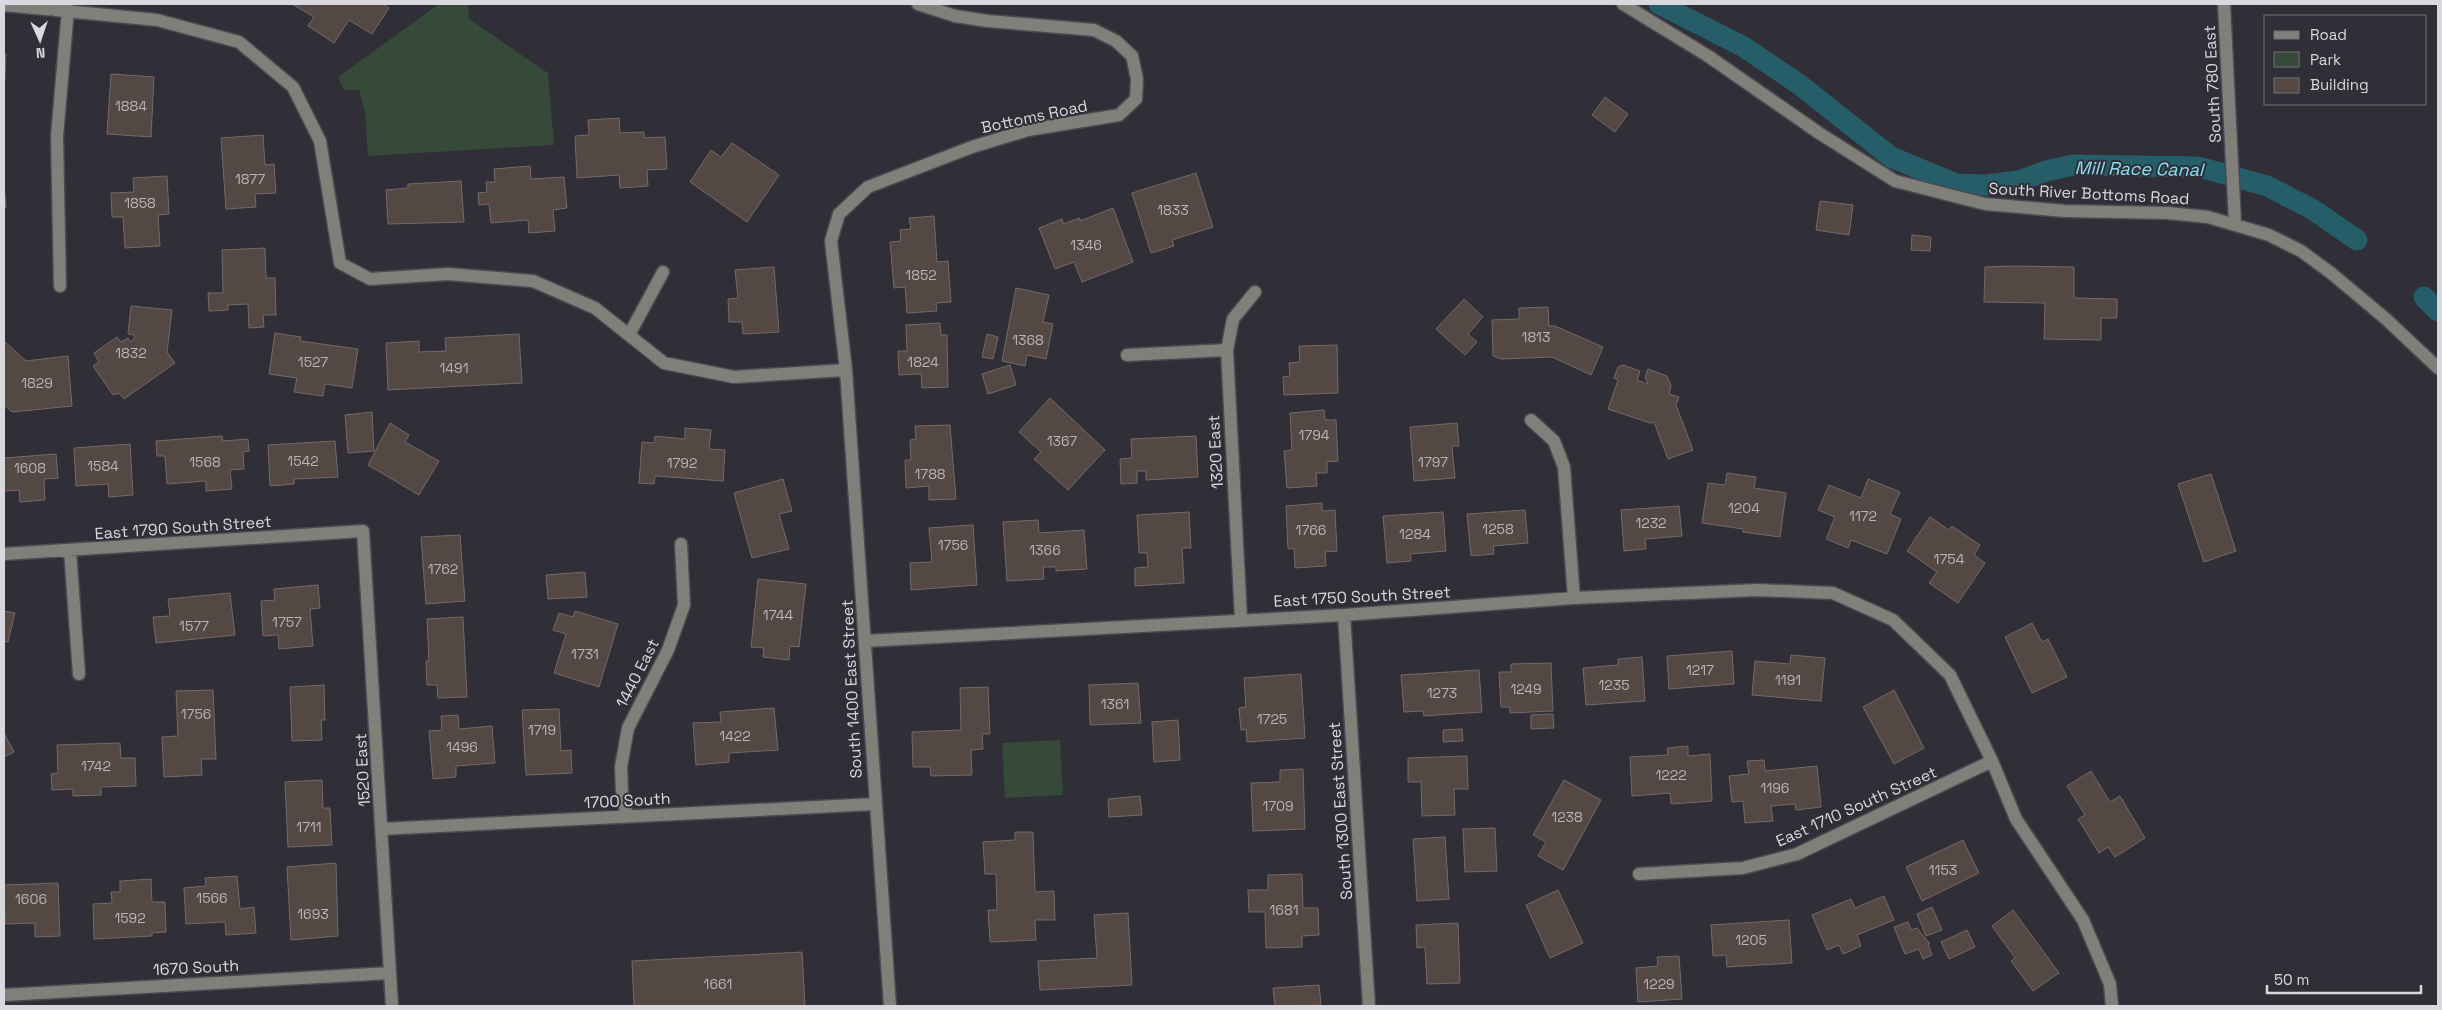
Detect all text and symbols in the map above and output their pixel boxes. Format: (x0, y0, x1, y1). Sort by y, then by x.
north arrow (15, 15, 65, 65)
legend (2264, 15, 2427, 105)
street label: South 780 East (2199, 25, 2226, 143)
text: Road (2310, 25, 2347, 44)
text: N (36, 44, 46, 62)
text: Park (2310, 50, 2341, 69)
text: Building (2310, 75, 2369, 94)
street label: Bottoms Road (979, 95, 1089, 138)
house number: 1884 (115, 97, 147, 115)
water label: Mill Race Canal (2074, 156, 2206, 181)
house number: 1877 (235, 170, 265, 188)
street label: South River Bottoms Road (1988, 178, 2190, 209)
house number: 1858 (124, 194, 156, 212)
house number: 1833 (1157, 201, 1189, 219)
house number: 1346 (1070, 236, 1102, 254)
house number: 1852 (905, 266, 937, 284)
house number: 1813 (1522, 328, 1550, 346)
house number: 1368 (1012, 331, 1044, 349)
house number: 1832 (115, 344, 147, 362)
house number: 1527 (298, 353, 328, 371)
house number: 1824 (907, 353, 939, 371)
house number: 1491 (439, 359, 469, 377)
house number: 1829 (21, 374, 53, 392)
street label: 1320 East (1203, 414, 1228, 490)
house number: 1794 (1298, 426, 1330, 444)
house number: 1367 (1047, 432, 1077, 450)
house number: 1542 (287, 452, 319, 470)
house number: 1568 (189, 453, 221, 471)
house number: 1797 (1418, 453, 1448, 471)
house number: 1792 (667, 454, 697, 472)
house number: 1584 (87, 457, 119, 475)
house number: 1608 (14, 459, 46, 477)
house number: 1788 (914, 465, 946, 483)
house number: 1204 (1728, 499, 1760, 517)
house number: 1172 (1849, 507, 1877, 525)
street label: East 1790 South Street (94, 511, 272, 544)
house number: 1232 (1635, 514, 1667, 532)
house number: 1258 (1482, 520, 1514, 538)
house number: 1766 (1296, 521, 1326, 539)
house number: 1284 (1399, 525, 1431, 543)
house number: 1756 (938, 536, 968, 554)
house number: 1366 (1029, 541, 1061, 559)
house number: 1754 (1934, 550, 1965, 568)
house number: 1762 (428, 560, 458, 578)
street label: East 1750 South Street (1273, 581, 1451, 612)
street label: South 1400 East Street (836, 599, 867, 779)
house number: 1744 (763, 606, 793, 624)
house number: 1757 (272, 613, 302, 631)
house number: 1577 (179, 617, 209, 635)
street label: 1440 East (611, 635, 664, 711)
house number: 1731 (571, 645, 599, 663)
house number: 1217 (1686, 661, 1714, 679)
house number: 1191 (1775, 671, 1801, 689)
house number: 1235 (1598, 676, 1630, 694)
house number: 1249 (1510, 680, 1542, 698)
house number: 1273 (1427, 684, 1457, 702)
house number: 1361 (1101, 695, 1129, 713)
house number: 1756 (181, 705, 211, 723)
house number: 1725 (1257, 710, 1287, 728)
house number: 1719 (528, 721, 556, 739)
street label: South 1300 East Street (1324, 721, 1357, 901)
house number: 1422 (719, 727, 751, 745)
street label: 1520 East (350, 733, 375, 807)
house number: 1496 (446, 738, 478, 756)
house number: 1742 (81, 757, 111, 775)
street label: East 1710 South Street (1772, 761, 1940, 851)
house number: 1222 (1655, 766, 1687, 784)
house number: 1196 (1761, 779, 1789, 797)
street label: 1700 South (583, 788, 671, 813)
house number: 1709 (1262, 797, 1294, 815)
house number: 1238 (1551, 808, 1583, 826)
house number: 1711 (296, 818, 322, 836)
house number: 1153 (1929, 861, 1957, 879)
house number: 1566 (196, 889, 228, 907)
house number: 1606 (15, 890, 47, 908)
house number: 1681 (1270, 901, 1299, 919)
house number: 1693 (297, 905, 329, 923)
house number: 1592 (114, 909, 146, 927)
house number: 1205 (1735, 931, 1767, 949)
street label: 1670 South (152, 955, 240, 980)
scale bar (2267, 962, 2421, 994)
text: 50 m (2274, 970, 2309, 989)
house number: 1661 (704, 975, 732, 993)
house number: 1229 (1643, 975, 1675, 993)

